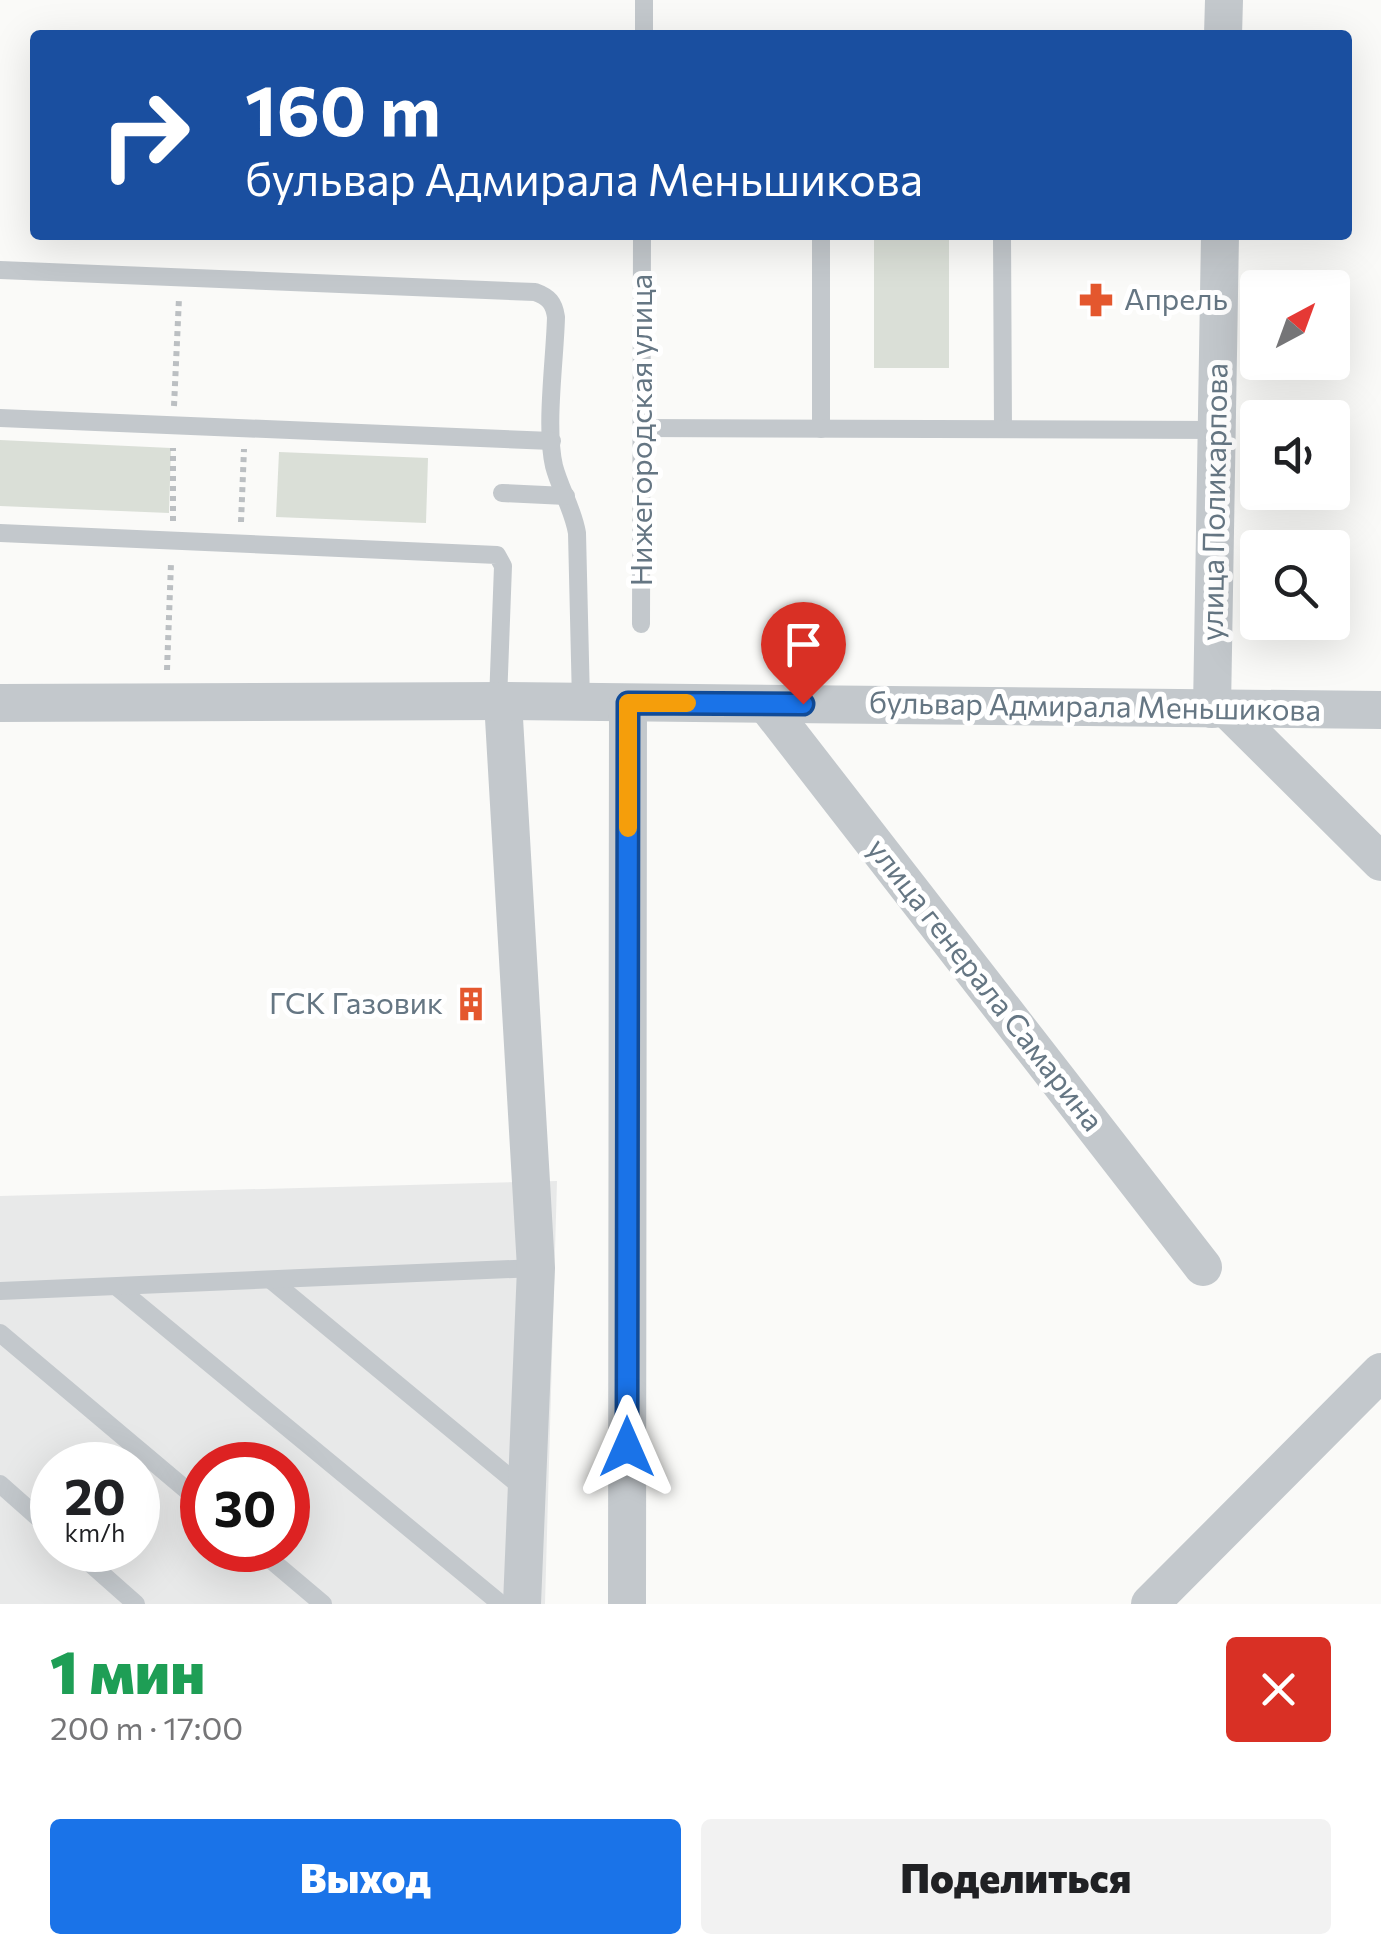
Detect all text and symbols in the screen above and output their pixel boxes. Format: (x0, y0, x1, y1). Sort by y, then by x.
text: 160 m (245, 65, 441, 150)
icon: right (80, 70, 210, 200)
text: бульвар Адмирала Меньшикова (245, 150, 923, 205)
north arrow (1240, 270, 1350, 380)
map controls (1240, 270, 1350, 640)
street label: Нижегородская улица (621, 274, 658, 586)
place label: Апрель (1124, 279, 1228, 316)
pharmacy icon: Апрель (1077, 281, 1115, 319)
street label: улица Поликарпова (1192, 363, 1233, 641)
button: sound (1240, 400, 1350, 510)
button: search (1240, 530, 1350, 640)
pin (761, 602, 846, 705)
icon: arrive (776, 617, 831, 672)
street label: бульвар Адмирала Меньшикова (869, 682, 1321, 727)
street label: улица генерала Самарина (861, 830, 1113, 1137)
place label: ГСК Газовик (269, 983, 443, 1020)
building icon: ГСК Газовик (452, 985, 490, 1023)
position arrow (575, 1395, 679, 1499)
speed limit sign: 30 (180, 1442, 310, 1572)
text: 20 (64, 1464, 126, 1525)
text: km/h (65, 1517, 125, 1547)
text: 1 мин (50, 1633, 205, 1706)
button: close (1226, 1637, 1331, 1742)
text: 200 m · 17:00 (50, 1707, 243, 1747)
button: Выход (50, 1819, 681, 1934)
button: Поделиться (701, 1819, 1331, 1934)

